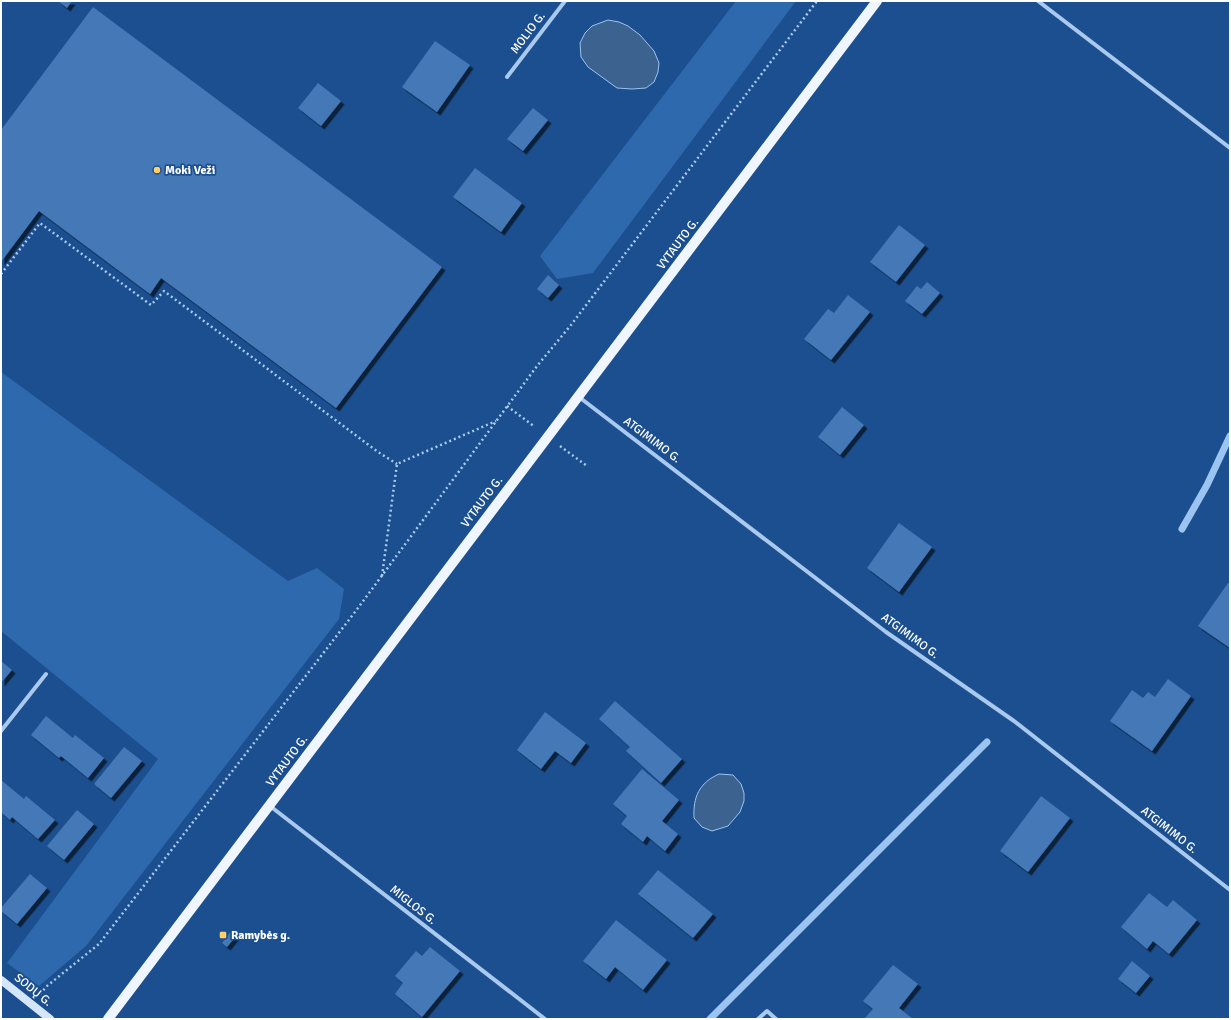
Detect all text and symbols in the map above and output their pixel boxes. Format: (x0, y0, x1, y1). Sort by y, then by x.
street label: MOLIO G. (507, 9, 549, 57)
place label: Moki Veži (165, 163, 215, 178)
marker: Moki Veži (152, 165, 162, 175)
street label: VYTAUTO G. (654, 215, 702, 273)
street label: ATGIMIMO G. (620, 414, 684, 466)
street label: VYTAUTO G. (458, 473, 506, 531)
street label: ATGIMIMO G. (878, 610, 942, 662)
street label: VYTAUTO G. (263, 732, 311, 790)
street label: ATGIMIMO G. (1138, 803, 1200, 857)
street label: MIGLOS G. (387, 882, 439, 928)
place label: Ramybės g. (231, 928, 290, 943)
marker: Ramybės g. (218, 930, 228, 940)
street label: SODŲ G. (11, 970, 55, 1010)

